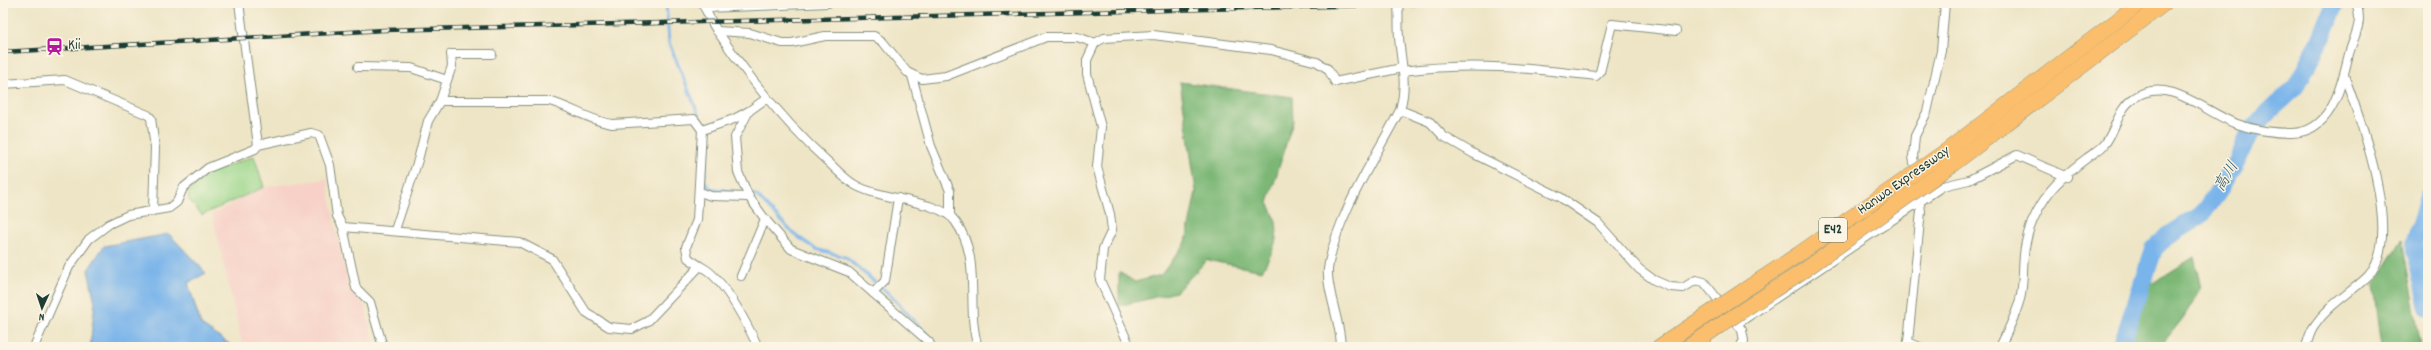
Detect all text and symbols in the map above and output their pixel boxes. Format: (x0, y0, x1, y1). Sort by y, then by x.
place label: Kii (68, 35, 81, 57)
station icon: Kii (45, 36, 65, 56)
street label: Hanwa Expressway (1853, 140, 1956, 221)
water label: 高川 (2209, 157, 2245, 197)
road number: E42 (1819, 218, 1847, 242)
north arrow (22, 288, 62, 328)
text: N (38, 308, 45, 324)

